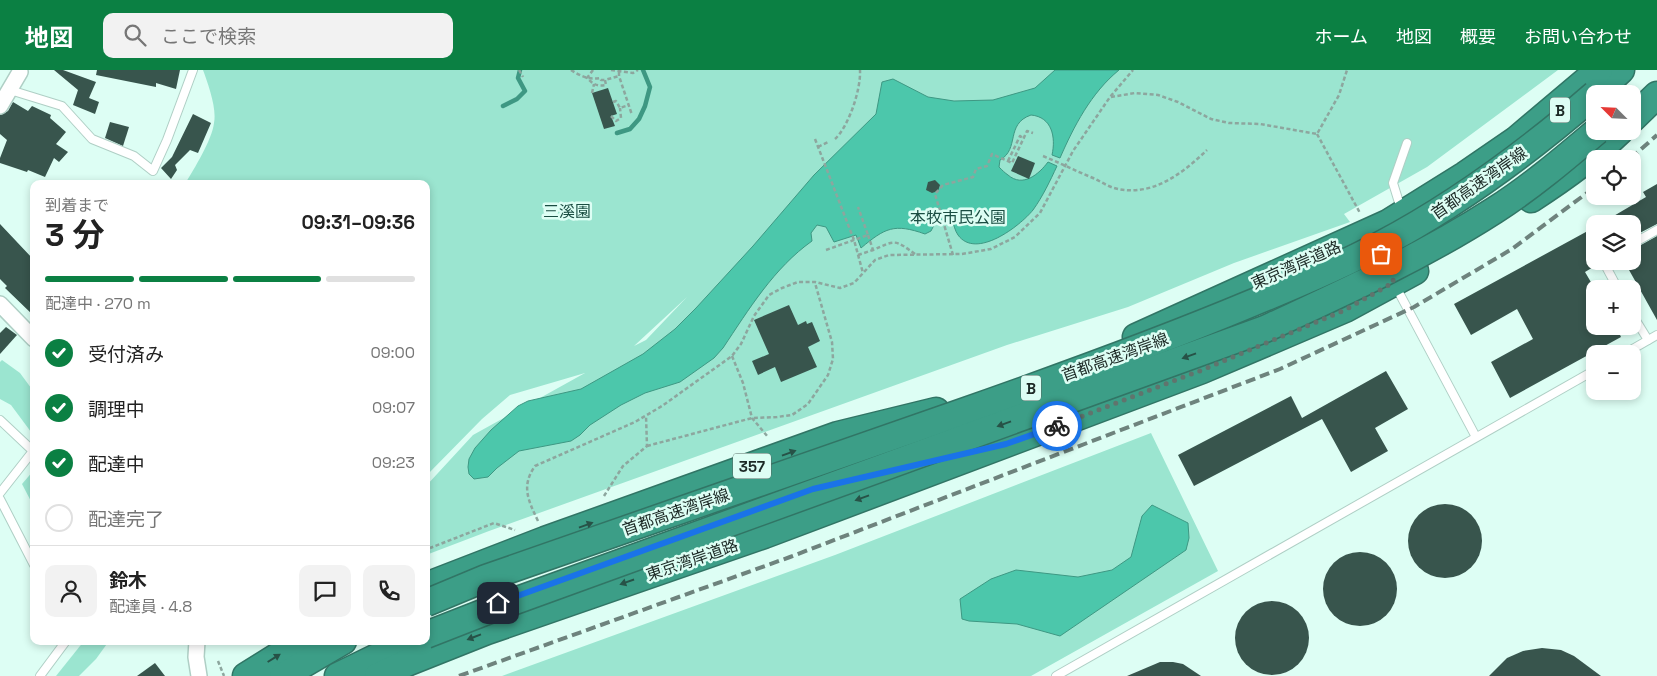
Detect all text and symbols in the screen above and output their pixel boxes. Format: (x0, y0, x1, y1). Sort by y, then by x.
search box (103, 13, 453, 58)
icon: search (121, 21, 149, 49)
text: 地図 (25, 22, 73, 53)
text: ここで検索 (161, 24, 256, 49)
text: ホーム (1315, 25, 1368, 48)
text: 地図 (1396, 25, 1432, 48)
text: 概要 (1460, 25, 1496, 48)
text: お問い合わせ (1524, 25, 1632, 48)
north arrow (1586, 85, 1641, 140)
map controls (1586, 85, 1641, 400)
road number: B (1550, 98, 1570, 122)
street label: 首都高速湾岸線 (1427, 142, 1531, 224)
button: locate (1586, 150, 1641, 205)
text: 到着まで (45, 195, 109, 216)
park label: 三溪園 (543, 201, 591, 222)
park label: 本牧市民公園 (910, 207, 1006, 228)
text: 09:31–09:36 (301, 210, 415, 235)
text: 3 分 (45, 215, 105, 255)
button: layers (1586, 215, 1641, 270)
pin (1360, 233, 1402, 275)
street label: 東京湾岸道路 (1248, 236, 1344, 294)
icon: bag (1367, 240, 1395, 268)
button: + (1586, 280, 1641, 335)
text: 配達中 · 270 m (45, 293, 151, 314)
street label: 首都高速湾岸線 (1059, 328, 1171, 386)
icon: check (45, 339, 73, 367)
text: 受付済み (88, 342, 164, 367)
text: 09:00 (370, 342, 415, 363)
button: − (1586, 345, 1641, 400)
one-way arrow (1182, 353, 1197, 360)
road number: B (1021, 376, 1041, 400)
icon: check (45, 394, 73, 422)
text: 調理中 (88, 397, 145, 422)
text: 09:07 (372, 397, 415, 418)
courier (1032, 401, 1082, 451)
icon: bike (1043, 412, 1071, 440)
one-way arrow (996, 420, 1011, 428)
icon: check (45, 449, 73, 477)
one-way arrow (781, 449, 796, 456)
text: 配達中 (88, 452, 145, 477)
text: 09:23 (372, 452, 415, 473)
road number: 357 (733, 454, 771, 478)
street label: 首都高速湾岸線 (620, 484, 732, 540)
one-way arrow (855, 495, 870, 502)
text: 配達完了 (88, 507, 164, 532)
one-way arrow (579, 521, 594, 529)
street label: 東京湾岸道路 (643, 534, 741, 586)
button: person (45, 565, 97, 617)
button: chat (299, 565, 351, 617)
button: phone (363, 565, 415, 617)
text: 鈴木 (109, 568, 147, 593)
one-way arrow (619, 579, 634, 587)
pin (477, 582, 519, 624)
icon: home (484, 589, 512, 617)
text: 配達員 · 4.8 (109, 596, 192, 617)
one-way arrow (467, 633, 481, 641)
one-way arrow (267, 654, 281, 663)

